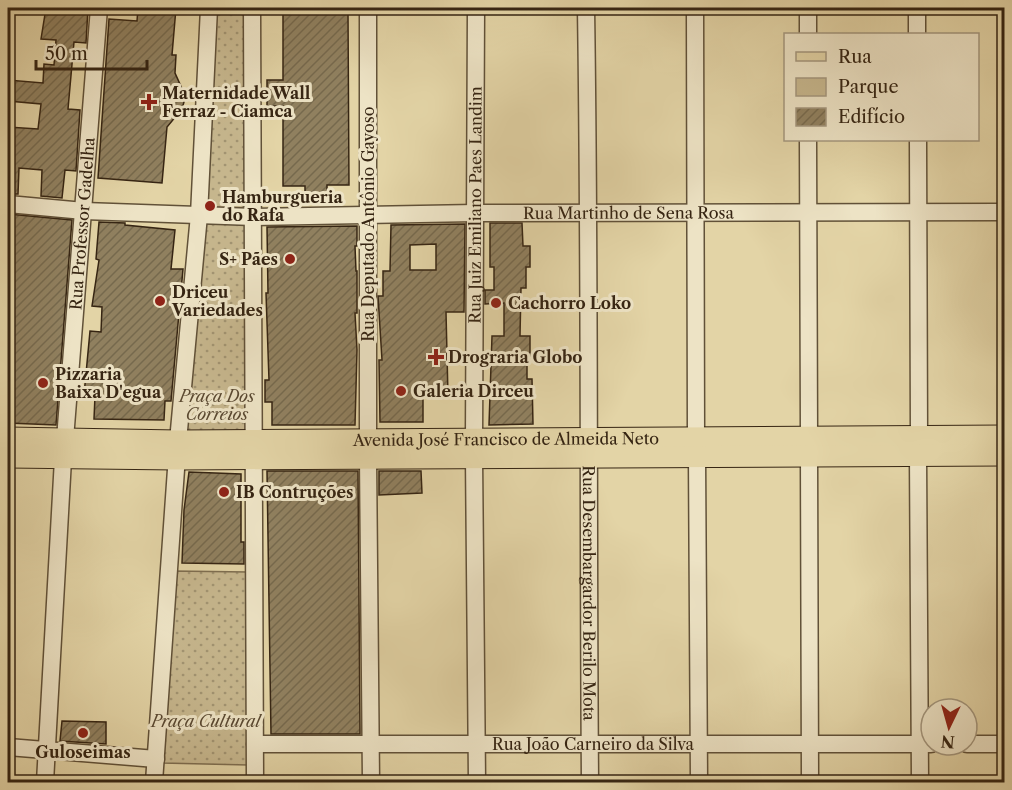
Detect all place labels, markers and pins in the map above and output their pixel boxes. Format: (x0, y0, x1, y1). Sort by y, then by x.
place label: Maternidade Wall Ferraz - Ciamca (162, 83, 311, 121)
marker: Maternidade Wall Ferraz - Ciamca (140, 93, 158, 111)
place label: Hamburgueria do Rafa (222, 187, 343, 225)
marker: Hamburgueria do Rafa (203, 199, 217, 213)
place label: S+ Pães (219, 249, 278, 269)
marker: S+ Pães (283, 252, 297, 266)
place label: Driceu Variedades (171, 282, 263, 320)
place label: Cachorro Loko (508, 293, 631, 313)
marker: Driceu Variedades (153, 294, 167, 308)
marker: Cachorro Loko (489, 296, 503, 310)
place label: Drograria Globo (448, 347, 582, 367)
marker: Drograria Globo (429, 350, 443, 364)
place label: Pizzaria Baixa D'egua (55, 364, 162, 402)
marker: Pizzaria Baixa D'egua (36, 376, 50, 390)
place label: Galeria Dirceu (413, 381, 534, 401)
marker: Galeria Dirceu (394, 384, 408, 398)
place label: IB Contruções (236, 482, 353, 502)
marker: IB Contruções (217, 485, 231, 499)
marker: Guloseimas (76, 726, 90, 740)
place label: Guloseimas (35, 742, 131, 762)

